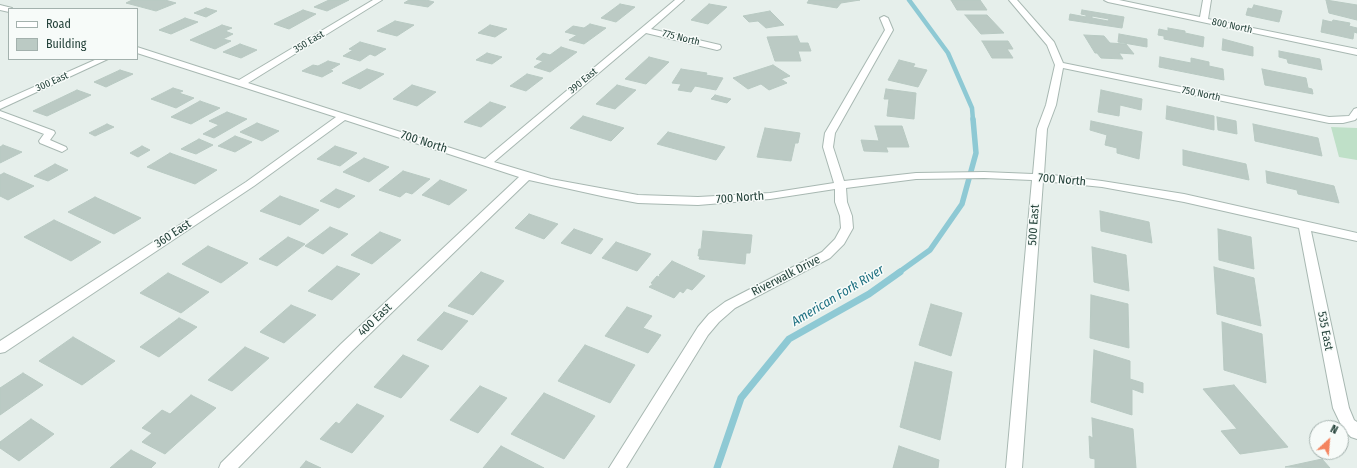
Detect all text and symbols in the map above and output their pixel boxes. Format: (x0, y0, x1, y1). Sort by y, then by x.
legend (8, 8, 138, 60)
street label: 800 North (1211, 16, 1253, 36)
text: Road (46, 17, 71, 31)
street label: 350 East (292, 28, 326, 56)
street label: 775 North (661, 28, 701, 48)
text: Building (46, 37, 86, 51)
street label: 390 East (566, 66, 600, 96)
street label: 300 East (34, 70, 70, 94)
street label: 750 North (1180, 84, 1222, 104)
street label: 700 North (399, 128, 449, 156)
street label: 700 North (1037, 171, 1087, 189)
street label: 700 North (716, 189, 764, 207)
street label: 500 East (1025, 204, 1043, 246)
street label: 360 East (152, 217, 194, 251)
street label: Riverwalk Drive (749, 252, 823, 300)
water label: American Fork River (789, 262, 887, 330)
street label: 400 East (355, 300, 395, 340)
street label: 535 East (1314, 310, 1336, 352)
north arrow (1309, 420, 1349, 460)
text: N (1328, 422, 1340, 437)

